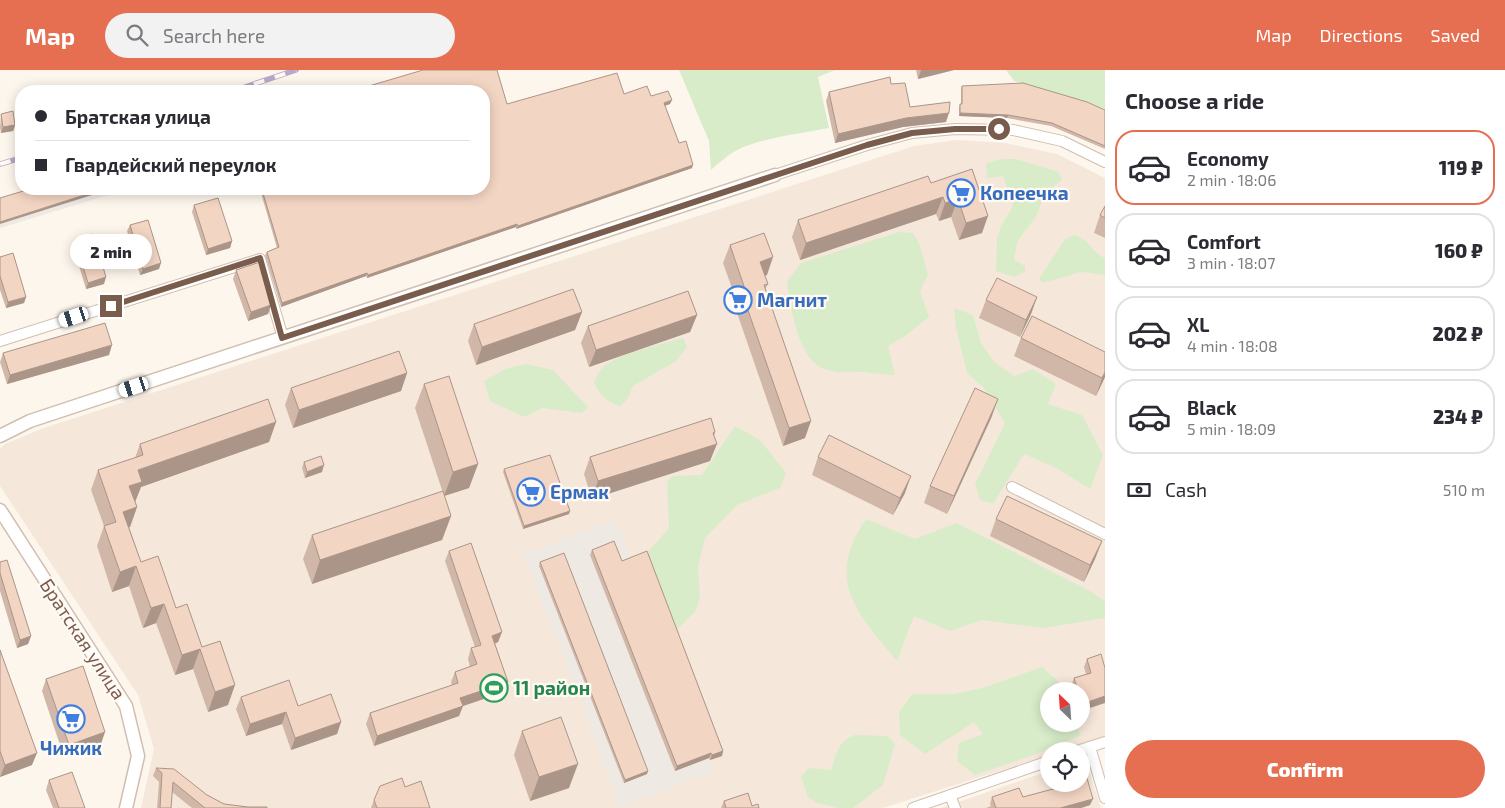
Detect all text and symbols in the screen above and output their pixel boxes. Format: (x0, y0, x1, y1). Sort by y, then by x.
search box (105, 13, 455, 58)
text: Map (25, 21, 75, 50)
icon: search (123, 21, 151, 49)
text: Search here (163, 24, 265, 47)
text: Map (1255, 24, 1292, 46)
text: Directions (1320, 24, 1403, 46)
text: Saved (1431, 24, 1480, 46)
text: Choose a ride (1125, 87, 1264, 113)
text: Братская улица (65, 105, 211, 128)
route start (988, 118, 1010, 140)
icon: car (1127, 145, 1172, 190)
text: Economy (1187, 147, 1269, 170)
text: Гвардейский переулок (65, 153, 276, 176)
text: 119 ₽ (1439, 156, 1483, 179)
text: 2 min · 18:06 (1187, 170, 1276, 189)
supermarket icon: Копеечка (946, 178, 976, 208)
place label: Копеечка (980, 181, 1069, 204)
icon: car (1127, 228, 1172, 273)
text: Comfort (1187, 230, 1261, 253)
callout: 2 min (70, 234, 152, 268)
text: 160 ₽ (1435, 239, 1483, 262)
text: 2 min (90, 242, 132, 261)
text: 3 min · 18:07 (1187, 253, 1275, 272)
supermarket icon: Магнит (723, 285, 753, 315)
place label: Магнит (757, 288, 827, 311)
route end (100, 295, 122, 317)
car (57, 305, 90, 329)
icon: car (1127, 311, 1172, 356)
text: XL (1187, 313, 1209, 336)
text: 202 ₽ (1433, 322, 1483, 345)
text: 4 min · 18:08 (1187, 336, 1278, 355)
car (117, 375, 150, 399)
icon: car (1127, 394, 1172, 439)
text: Black (1187, 396, 1237, 419)
text: 234 ₽ (1433, 405, 1483, 428)
text: 5 min · 18:09 (1187, 419, 1276, 438)
icon: cash (1125, 476, 1153, 504)
supermarket icon: Ермак (516, 477, 546, 507)
text: Cash (1165, 478, 1207, 501)
place label: Ермак (550, 480, 609, 503)
text: 510 m (1443, 480, 1485, 499)
street label: Братская улица (35, 574, 131, 704)
sports icon: 11 район (479, 673, 509, 703)
place label: 11 район (513, 676, 590, 699)
north arrow (1040, 682, 1090, 732)
map controls (1040, 682, 1090, 792)
supermarket icon: Чижик (56, 704, 86, 734)
place label: Чижик (40, 736, 102, 759)
button: Confirm (1125, 740, 1485, 798)
button: locate (1040, 742, 1090, 792)

